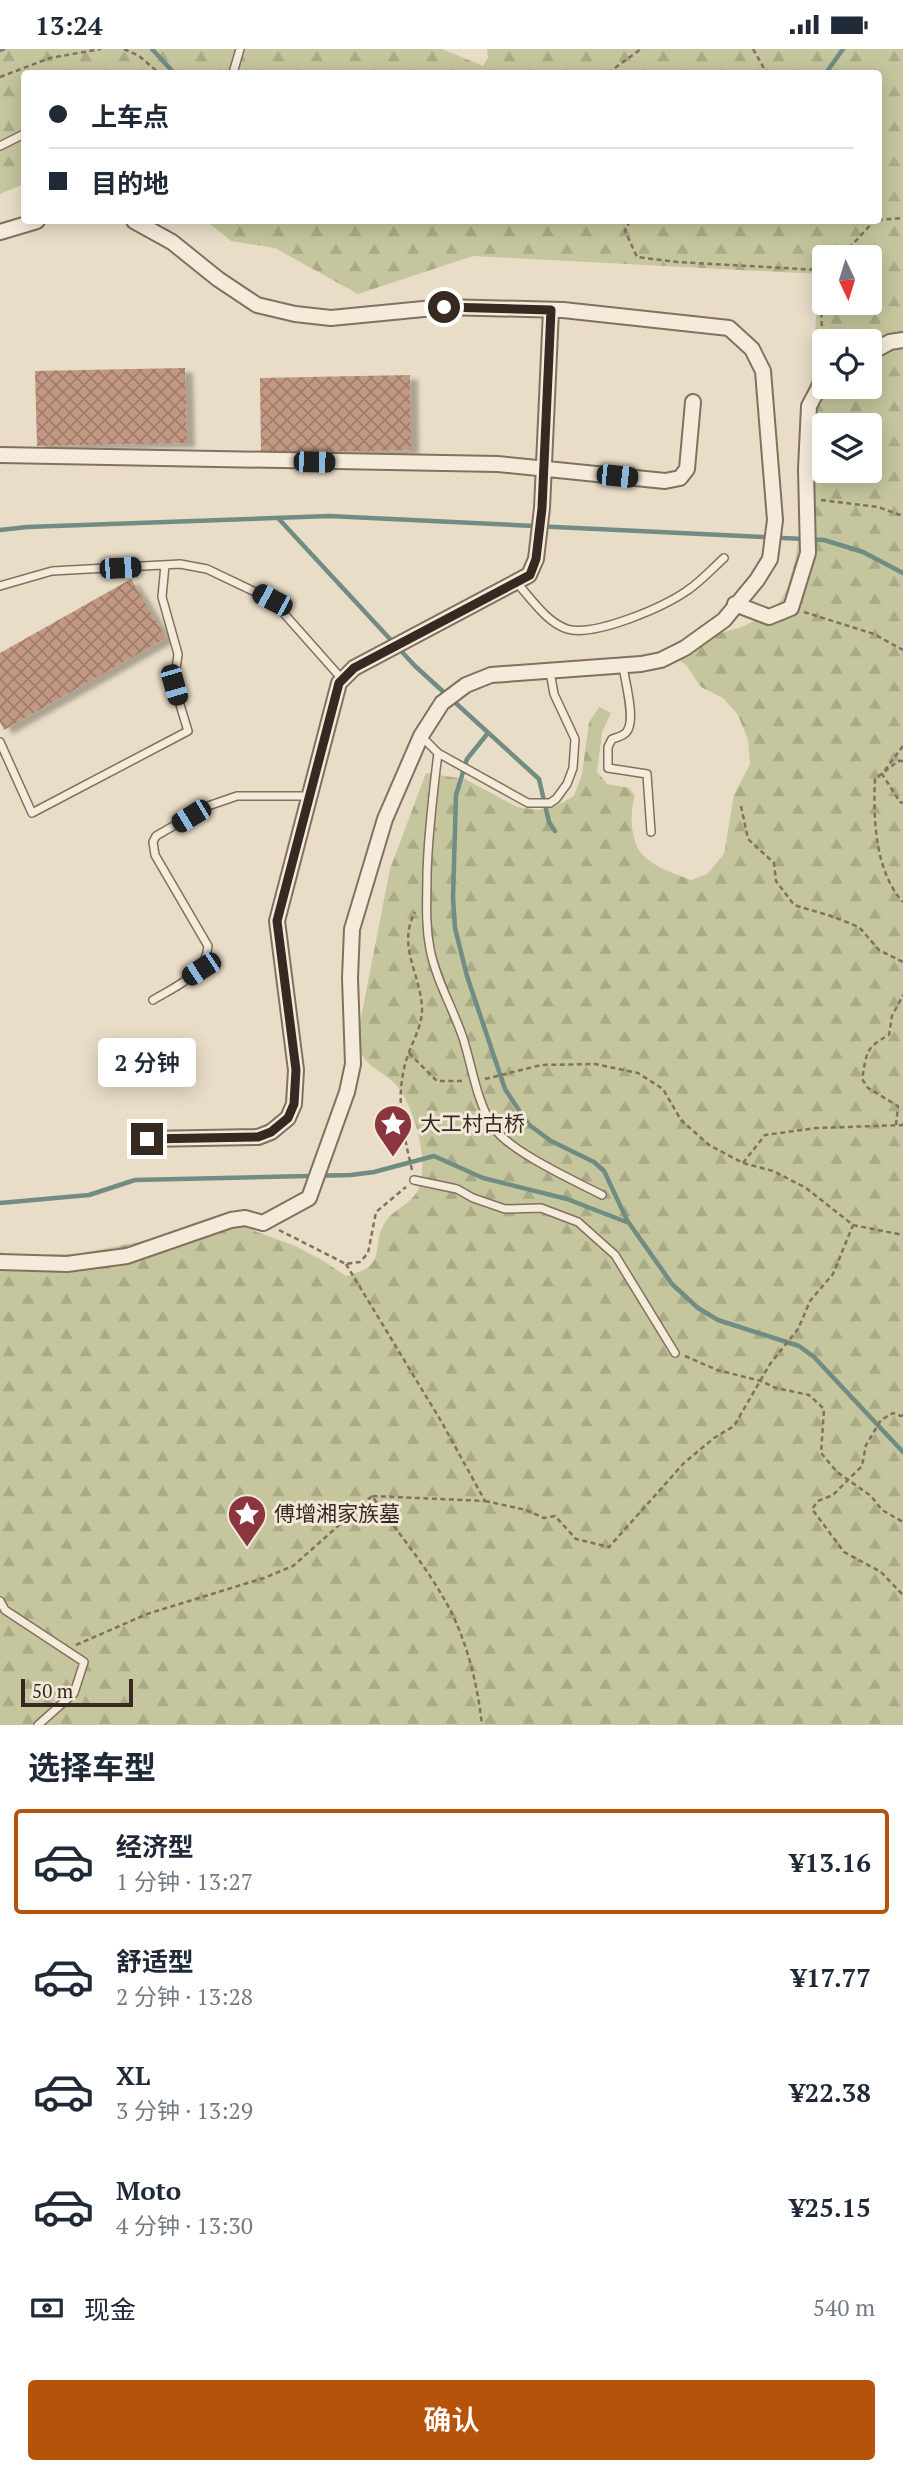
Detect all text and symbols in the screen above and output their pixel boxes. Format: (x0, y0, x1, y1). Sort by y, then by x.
text: 13:24 (35, 8, 103, 42)
text: 上车点 (91, 99, 169, 133)
text: 目的地 (91, 166, 169, 200)
north arrow (812, 245, 882, 315)
map controls (812, 245, 882, 483)
route start (428, 291, 460, 323)
button: locate (812, 329, 882, 399)
button: layers (812, 413, 882, 483)
car (293, 451, 336, 473)
car (596, 463, 639, 489)
car (99, 556, 142, 580)
car (249, 581, 296, 619)
car (159, 662, 190, 708)
car (168, 796, 215, 836)
car (178, 949, 225, 989)
callout: 2 分钟 (98, 1037, 196, 1087)
text: 2 分钟 (114, 1047, 180, 1078)
place icon: 大工村古桥 (372, 1103, 414, 1158)
place label: 大工村古桥 (420, 1109, 525, 1137)
route end (131, 1123, 163, 1155)
place icon: 傅增湘家族墓 (226, 1493, 268, 1548)
place label: 傅增湘家族墓 (274, 1499, 400, 1527)
scale bar (21, 1676, 133, 1708)
text: 50 m (32, 1678, 73, 1703)
text: 选择车型 (28, 1746, 156, 1788)
text: 经济型 (116, 1829, 194, 1863)
icon: car (32, 1830, 95, 1893)
text: ¥13.16 (790, 1845, 871, 1879)
text: 1 分钟 · 13:27 (116, 1866, 253, 1897)
text: 舒适型 (116, 1944, 194, 1978)
icon: car (32, 1945, 95, 2008)
text: ¥17.77 (791, 1960, 871, 1994)
text: 2 分钟 · 13:28 (116, 1981, 253, 2012)
text: XL (116, 2058, 150, 2092)
icon: car (32, 2060, 95, 2123)
text: ¥22.38 (790, 2075, 871, 2109)
text: 3 分钟 · 13:29 (116, 2095, 253, 2126)
text: Moto (116, 2173, 181, 2207)
icon: car (32, 2175, 95, 2238)
text: ¥25.15 (790, 2190, 871, 2224)
text: 4 分钟 · 13:30 (116, 2210, 253, 2241)
icon: cash (28, 2289, 66, 2327)
text: 现金 (84, 2292, 136, 2326)
text: 540 m (813, 2292, 875, 2323)
button: 确认 (28, 2380, 875, 2460)

